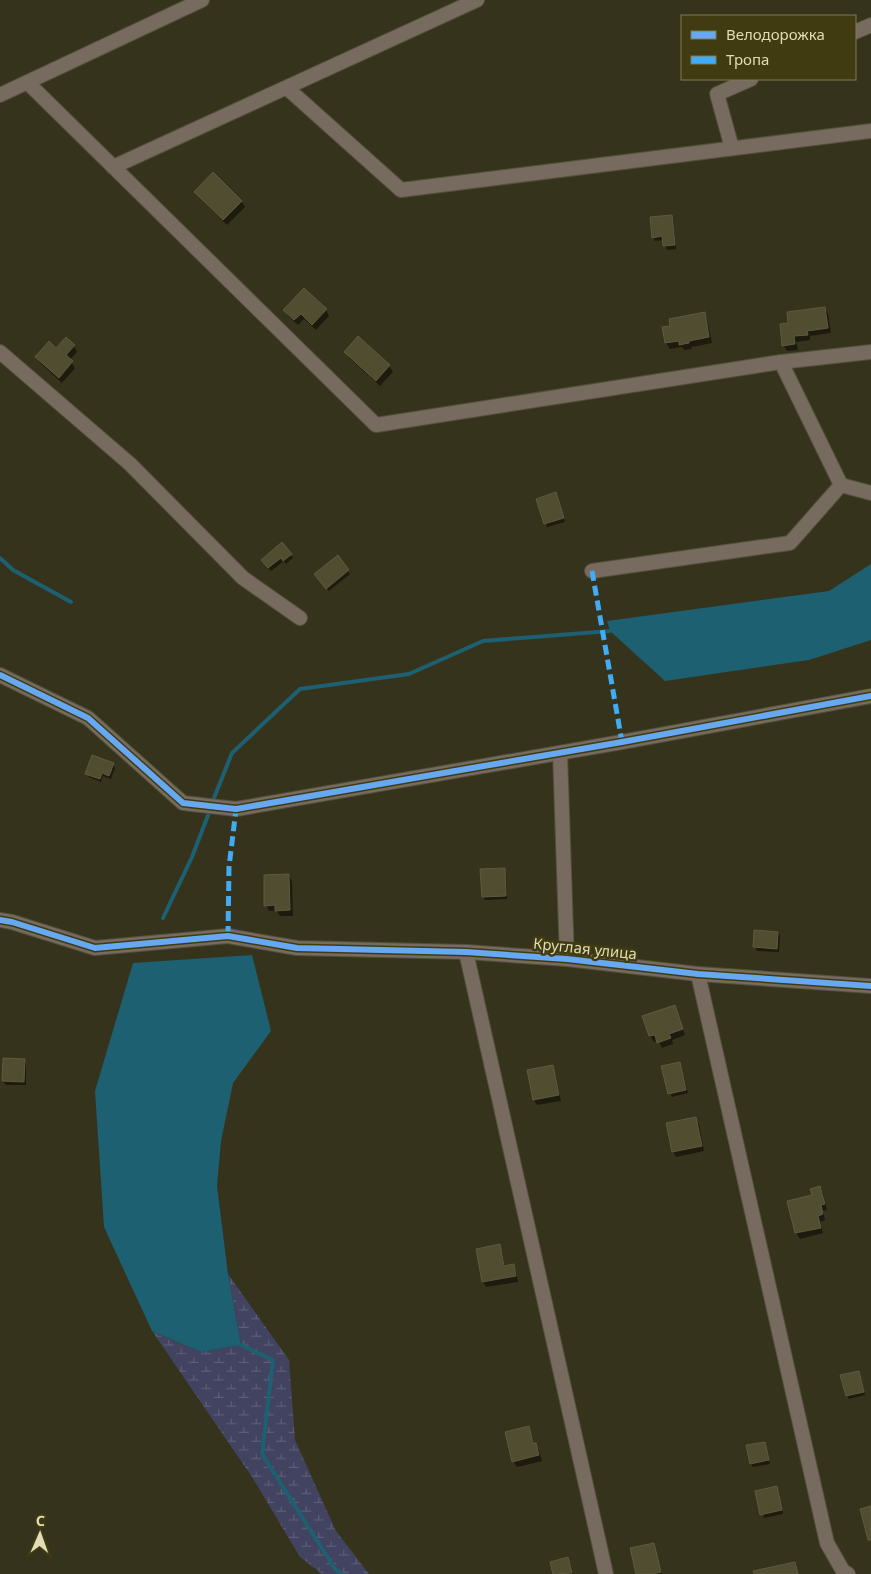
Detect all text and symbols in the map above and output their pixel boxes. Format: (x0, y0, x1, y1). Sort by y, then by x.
legend (681, 15, 856, 80)
text: Велодорожка (726, 24, 825, 44)
text: Тропа (726, 49, 769, 69)
street label: Круглая улица (532, 933, 638, 963)
north arrow (15, 1509, 65, 1559)
text: С (36, 1511, 45, 1530)

